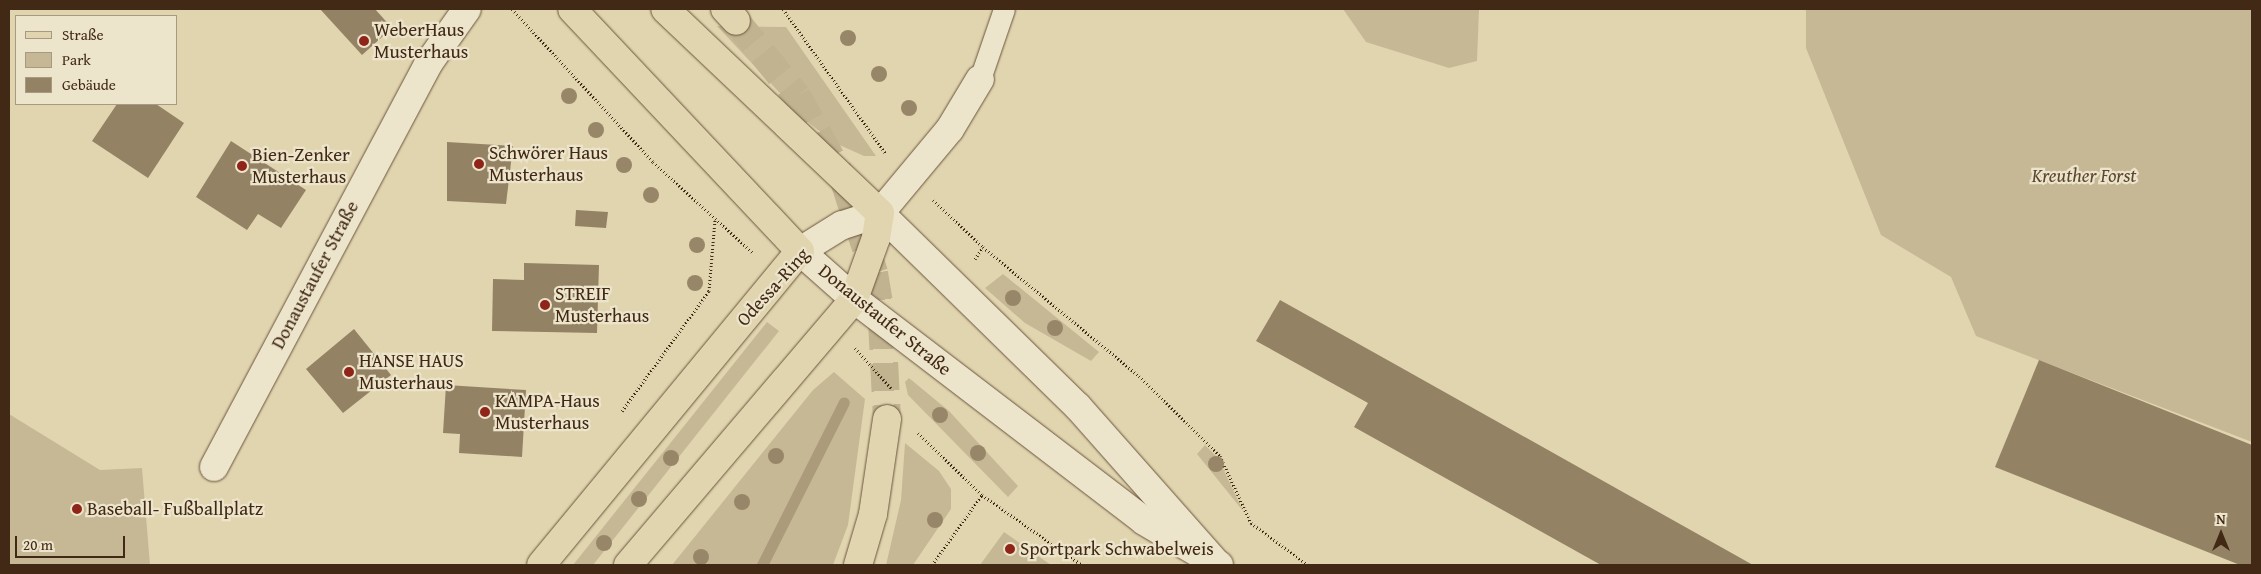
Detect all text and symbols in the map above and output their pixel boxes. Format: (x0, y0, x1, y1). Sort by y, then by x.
legend (15, 15, 178, 105)
place label: WeberHaus Musterhaus (374, 19, 468, 63)
text: Straße (62, 24, 104, 45)
marker: WeberHaus Musterhaus (358, 35, 370, 47)
text: Park (62, 49, 91, 70)
text: Gebäude (62, 74, 116, 95)
place label: Schwörer Haus Musterhaus (489, 142, 608, 186)
place label: Bien-Zenker Musterhaus (252, 144, 350, 188)
marker: Schwörer Haus Musterhaus (473, 158, 485, 170)
marker: Bien-Zenker Musterhaus (236, 160, 248, 172)
park label: Kreuther Forst (2032, 165, 2136, 187)
street label: Donaustaufer Straße (266, 197, 364, 353)
street label: Odessa-Ring (732, 243, 814, 331)
street label: Donaustaufer Straße (814, 259, 956, 381)
place label: STREIF Musterhaus (555, 283, 649, 327)
marker: STREIF Musterhaus (539, 299, 551, 311)
place label: HANSE HAUS Musterhaus (359, 350, 464, 394)
marker: HANSE HAUS Musterhaus (343, 366, 355, 378)
place label: KAMPA-Haus Musterhaus (495, 390, 600, 434)
marker: KAMPA-Haus Musterhaus (479, 406, 491, 418)
place label: Baseball- Fußballplatz (87, 498, 263, 520)
marker: Baseball- Fußballplatz (71, 503, 83, 515)
north arrow (2196, 509, 2246, 559)
text: N (2216, 509, 2226, 529)
scale bar (18, 526, 128, 558)
text: 20 m (23, 534, 53, 555)
place label: Sportpark Schwabelweis (1020, 538, 1214, 560)
marker: Sportpark Schwabelweis (1004, 543, 1016, 555)

